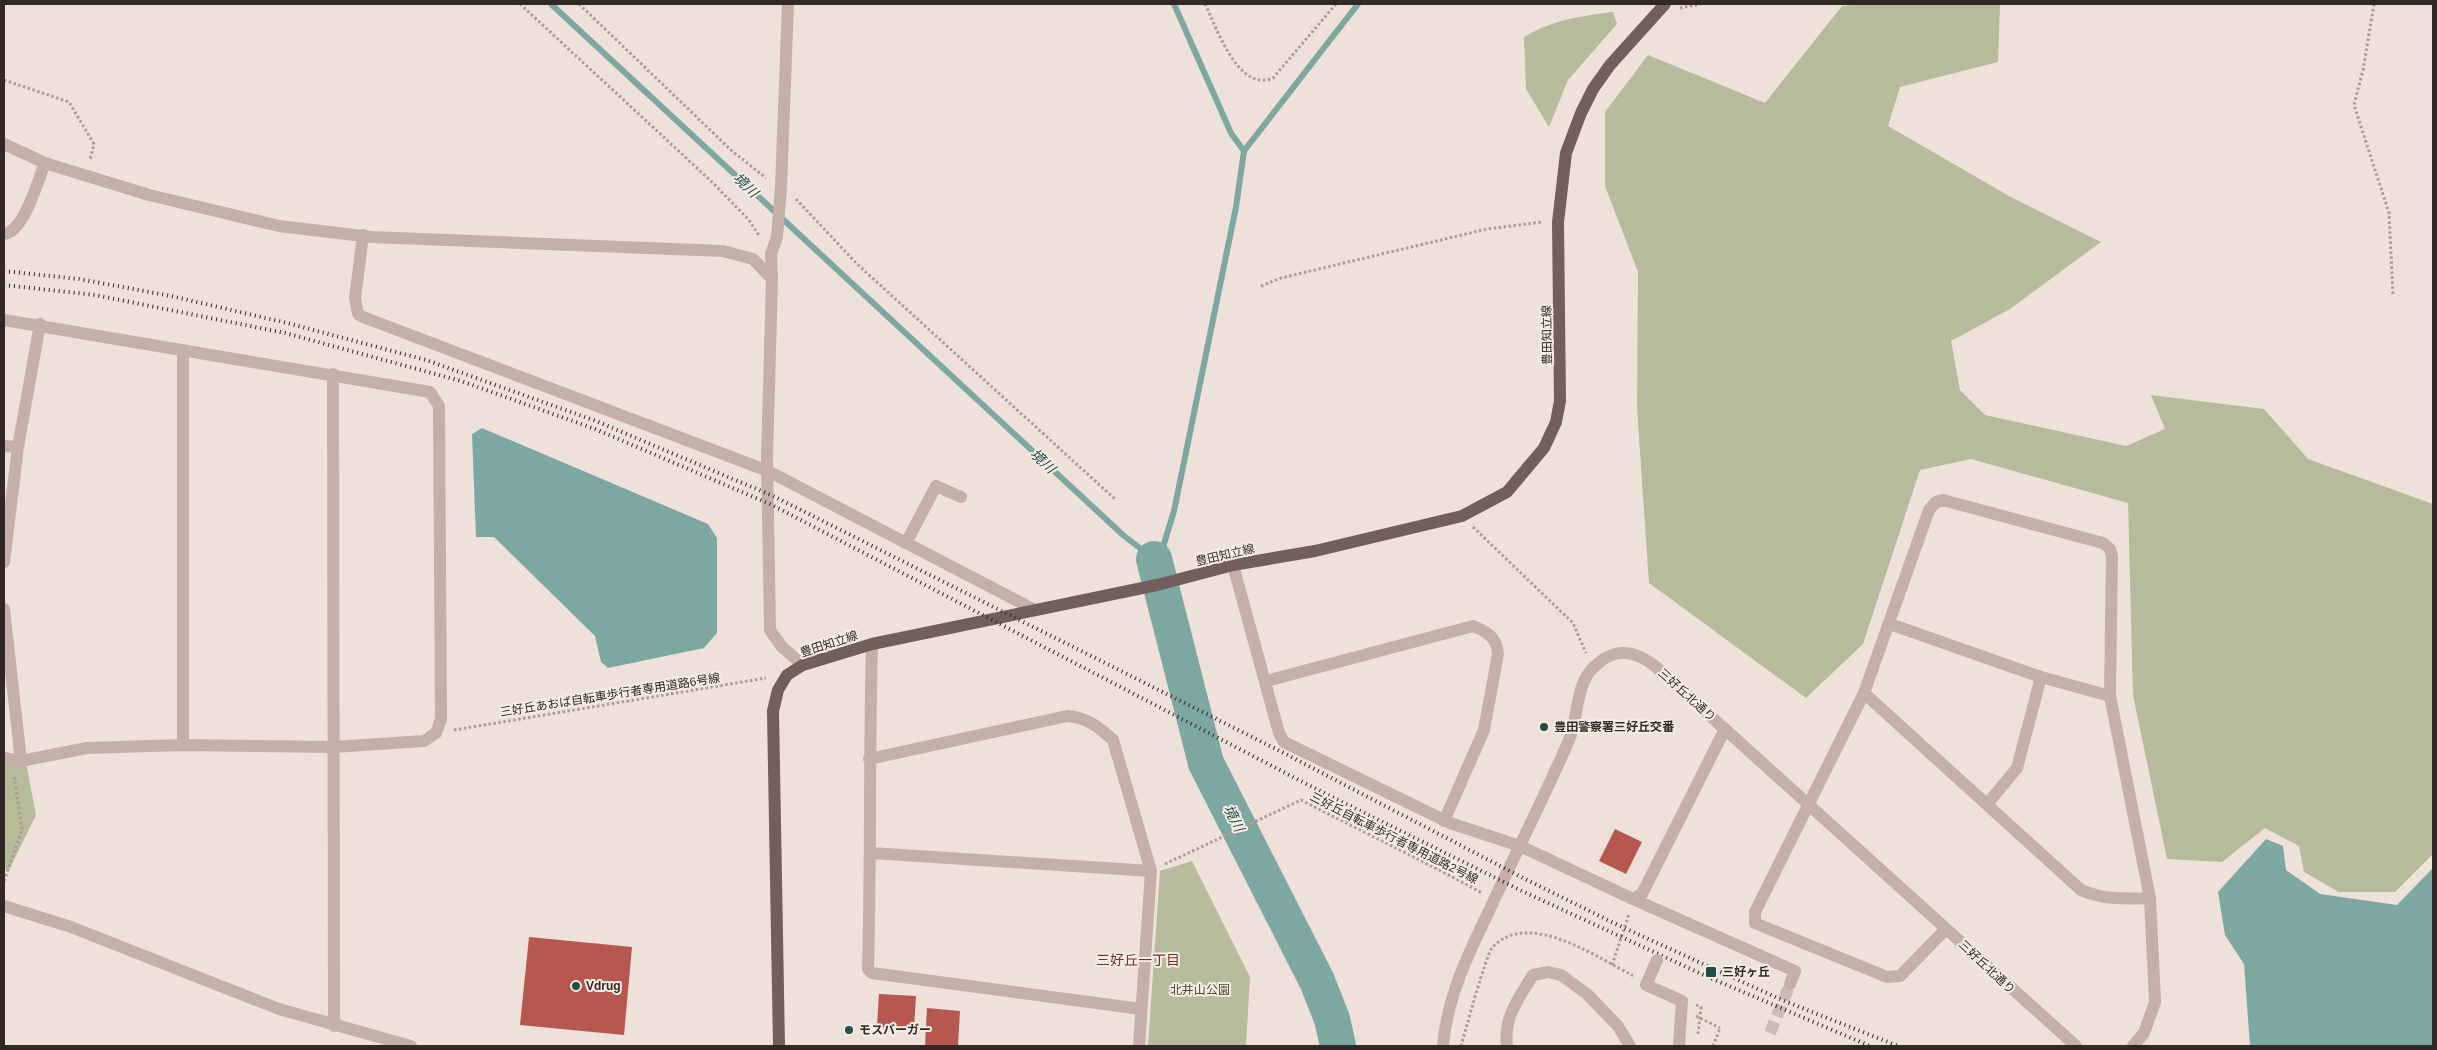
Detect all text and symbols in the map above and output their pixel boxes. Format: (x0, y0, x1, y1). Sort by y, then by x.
water label: 境川 (730, 170, 763, 202)
street label: 豊田知立線 (1539, 305, 1555, 365)
water label: 境川 (1027, 446, 1060, 478)
street label: 豊田知立線 (1194, 541, 1256, 569)
street label: 豊田知立線 (798, 628, 860, 660)
street label: 三好丘北通り (1656, 666, 1718, 724)
street label: 三好丘あおば自転車歩行者専用道路6号線 (499, 671, 721, 719)
place label: 豊田警察署三好丘交番 (1554, 720, 1675, 734)
marker: 豊田警察署三好丘交番 (1538, 721, 1550, 733)
street label: 三好丘自転車歩行者専用道路2号線 (1308, 789, 1480, 887)
water label: 境川 (1221, 802, 1248, 836)
street label: 三好丘北通り (1956, 937, 2018, 997)
district label: 三好丘一丁目 (1096, 952, 1180, 968)
marker: 三好ヶ丘 (1704, 965, 1718, 979)
place label: 三好ヶ丘 (1722, 965, 1770, 979)
place label: Vdrug (586, 979, 621, 993)
marker: Vdrug (570, 980, 582, 992)
park label: 北井山公園 (1170, 983, 1230, 997)
place label: モスバーガー (859, 1023, 931, 1037)
marker: モスバーガー (843, 1024, 855, 1036)

